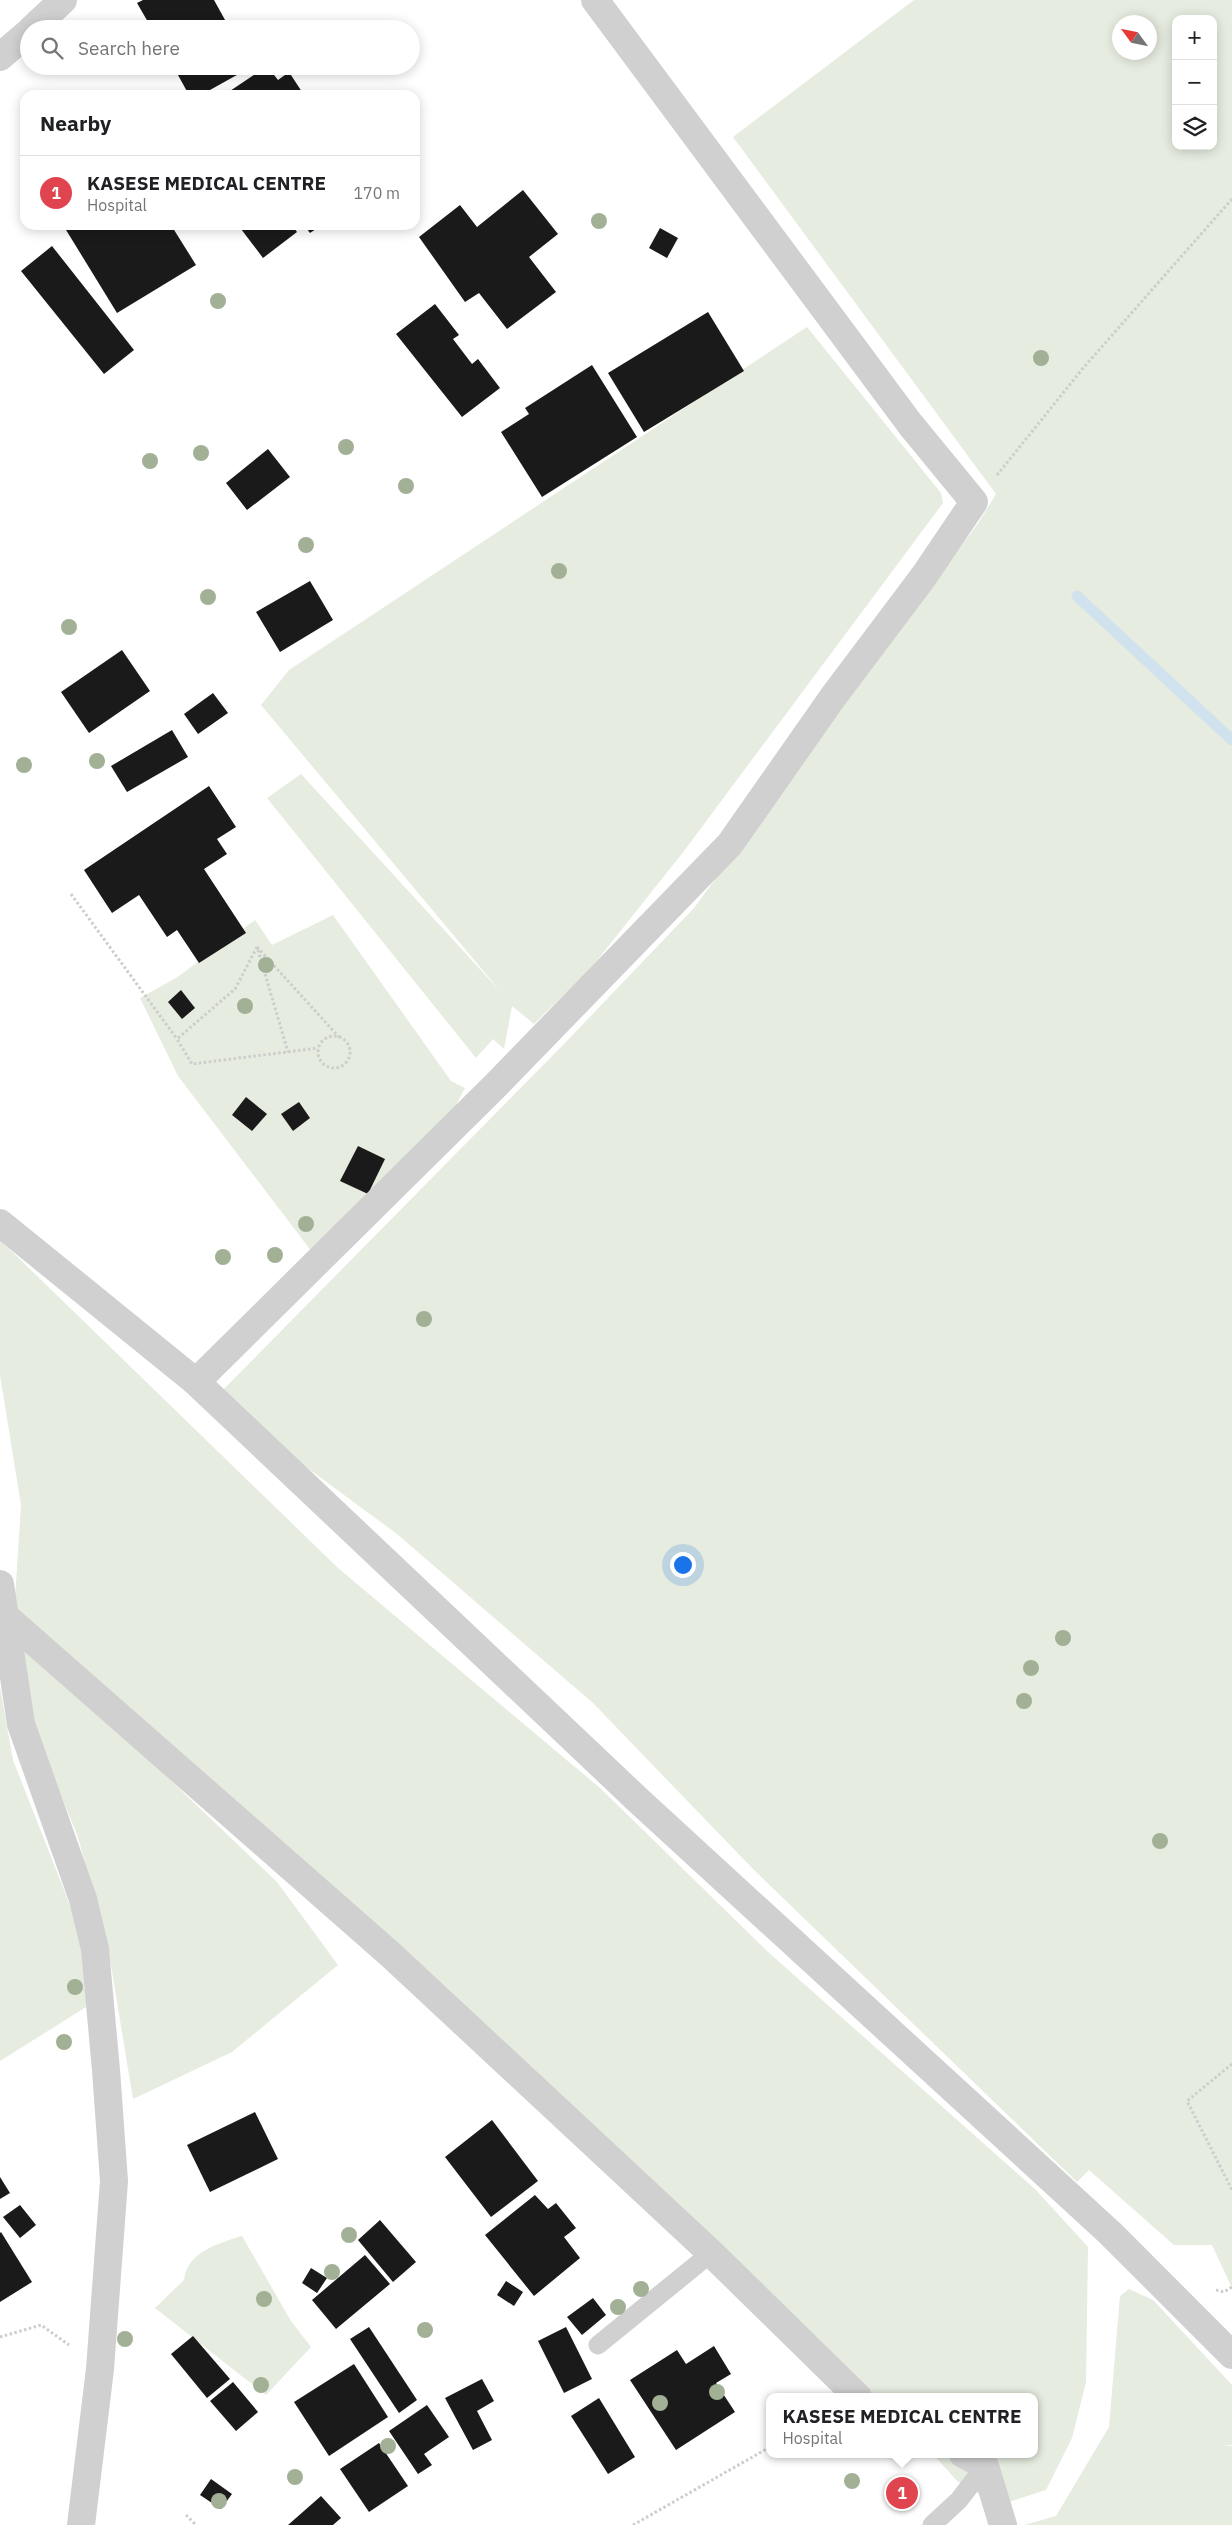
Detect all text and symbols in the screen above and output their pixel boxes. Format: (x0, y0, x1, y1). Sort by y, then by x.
north arrow (1112, 15, 1157, 60)
map controls (1172, 15, 1217, 150)
button: + (1172, 15, 1217, 60)
search box (20, 20, 420, 75)
icon: search (38, 34, 66, 62)
text: Search here (78, 36, 180, 60)
button: − (1172, 60, 1217, 105)
button: layers (1172, 105, 1217, 150)
text: Nearby (40, 109, 111, 137)
text: KASESE MEDICAL CENTRE (87, 171, 326, 195)
text: 1 (51, 183, 61, 203)
text: 170 m (353, 183, 400, 203)
text: Hospital (87, 195, 147, 215)
your location (670, 1552, 696, 1578)
popup (766, 2393, 1038, 2458)
text: KASESE MEDICAL CENTRE (783, 2404, 1021, 2428)
text: Hospital (783, 2428, 842, 2448)
pin: 1 (886, 2474, 918, 2512)

